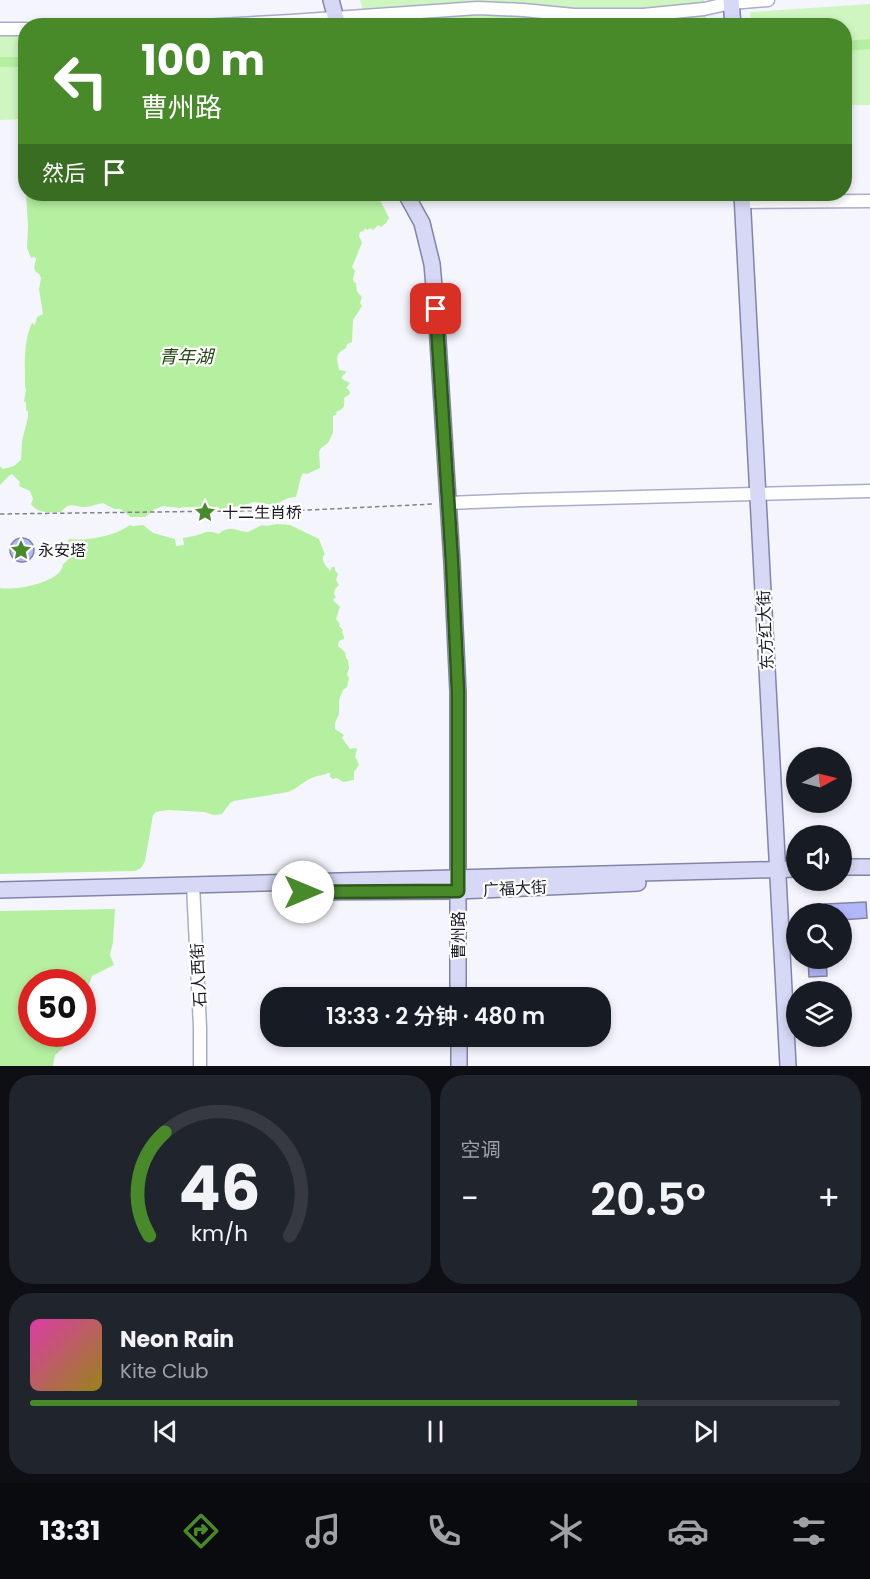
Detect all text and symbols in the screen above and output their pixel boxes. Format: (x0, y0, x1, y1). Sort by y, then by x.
text: 100 m (141, 31, 265, 90)
icon: left (42, 42, 120, 120)
text: 曹州路 (141, 89, 222, 126)
icon: arrive (98, 156, 131, 189)
text: 然后 (42, 158, 86, 189)
pin (410, 283, 461, 334)
icon: arrive (419, 292, 452, 325)
water label: 青年湖 (159, 344, 216, 369)
place icon: 十二生肖桥 (193, 500, 217, 524)
place label: 十二生肖桥 (222, 501, 302, 524)
place icon: 永安塔 (9, 538, 33, 562)
place label: 永安塔 (38, 539, 86, 562)
street label: 东方红大街 (752, 589, 779, 671)
north arrow (786, 747, 852, 813)
map controls (786, 747, 852, 1047)
button: sound (786, 825, 852, 891)
position arrow (271, 860, 335, 924)
street label: 广福大街 (482, 875, 548, 902)
button: search (786, 903, 852, 969)
street label: 曹州路 (447, 911, 470, 959)
street label: 石人西街 (185, 942, 212, 1008)
speed limit sign: 50 (18, 969, 96, 1047)
button: layers (786, 981, 852, 1047)
text: 13:33 · 2 分钟 · 480 m (326, 1001, 545, 1032)
text: 空调 (461, 1136, 501, 1164)
text: 46 (179, 1144, 261, 1232)
text: 20.5° (590, 1168, 706, 1231)
text: − (461, 1175, 479, 1222)
text: + (817, 1175, 840, 1222)
text: km/h (191, 1219, 248, 1250)
text: Neon Rain (120, 1324, 234, 1355)
text: Kite Club (120, 1357, 209, 1385)
icon: previous (149, 1415, 182, 1448)
icon: pause (419, 1415, 452, 1448)
icon: next (689, 1415, 722, 1448)
icon: directions (180, 1510, 222, 1552)
icon: music (302, 1510, 344, 1552)
icon: phone (423, 1510, 465, 1552)
icon: climate (545, 1510, 587, 1552)
icon: car (667, 1510, 709, 1552)
icon: filters (788, 1510, 830, 1552)
text: 13:31 (40, 1512, 100, 1549)

